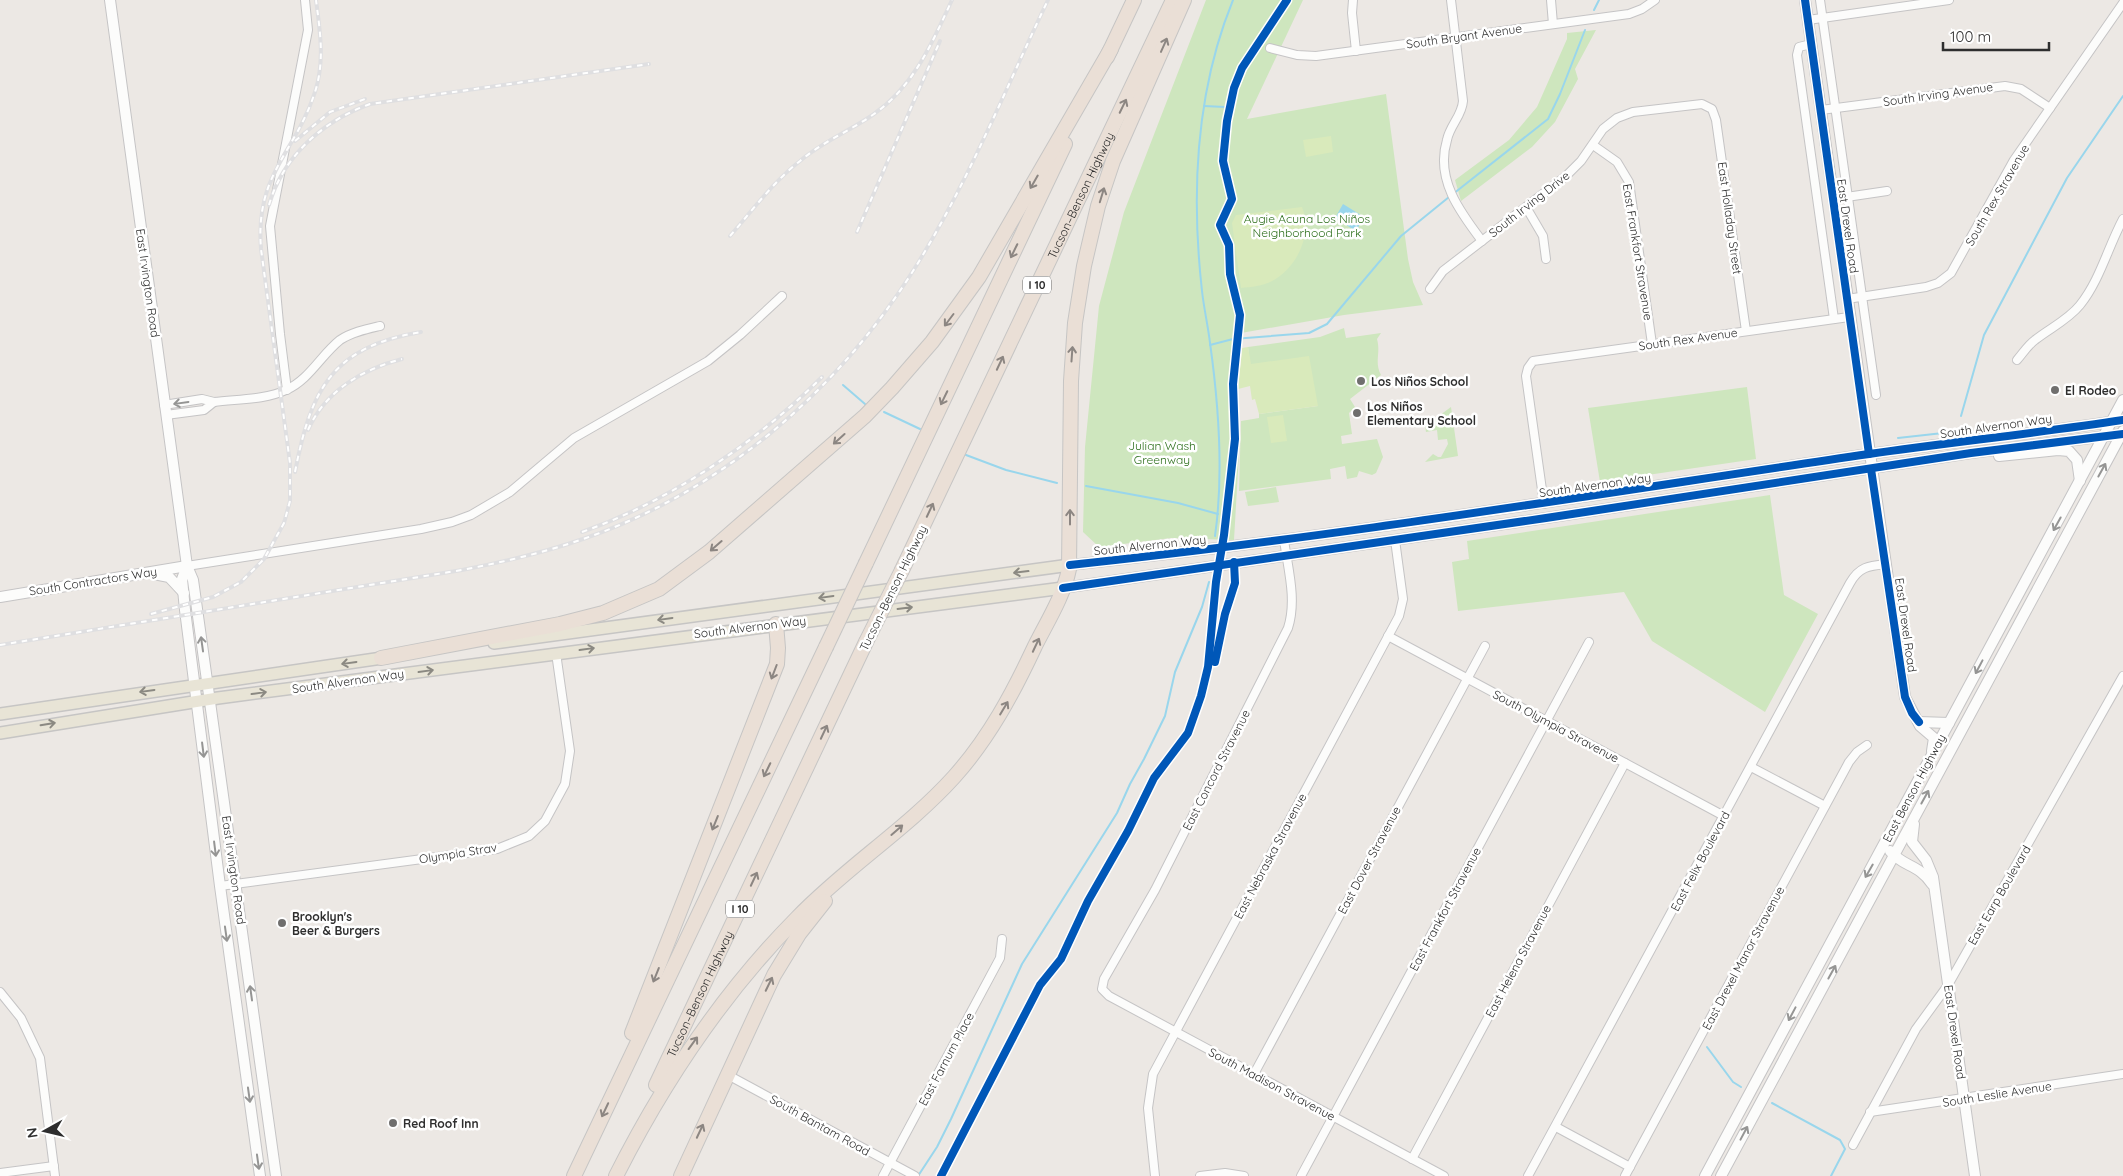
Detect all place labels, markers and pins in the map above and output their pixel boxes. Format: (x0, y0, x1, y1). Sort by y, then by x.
place label: Los Niños School (1371, 374, 1468, 389)
marker: Los Niños School (1355, 375, 1367, 387)
place label: El Rodeo (2065, 383, 2117, 398)
marker: El Rodeo (2049, 384, 2061, 396)
place label: Los Niños Elementary School (1367, 399, 1476, 428)
marker: Los Niños Elementary School (1351, 407, 1363, 419)
place label: Brooklyn's Beer & Burgers (292, 909, 380, 938)
marker: Brooklyn's Beer & Burgers (276, 917, 288, 929)
place label: Red Roof Inn (403, 1116, 479, 1131)
marker: Red Roof Inn (387, 1117, 399, 1129)

